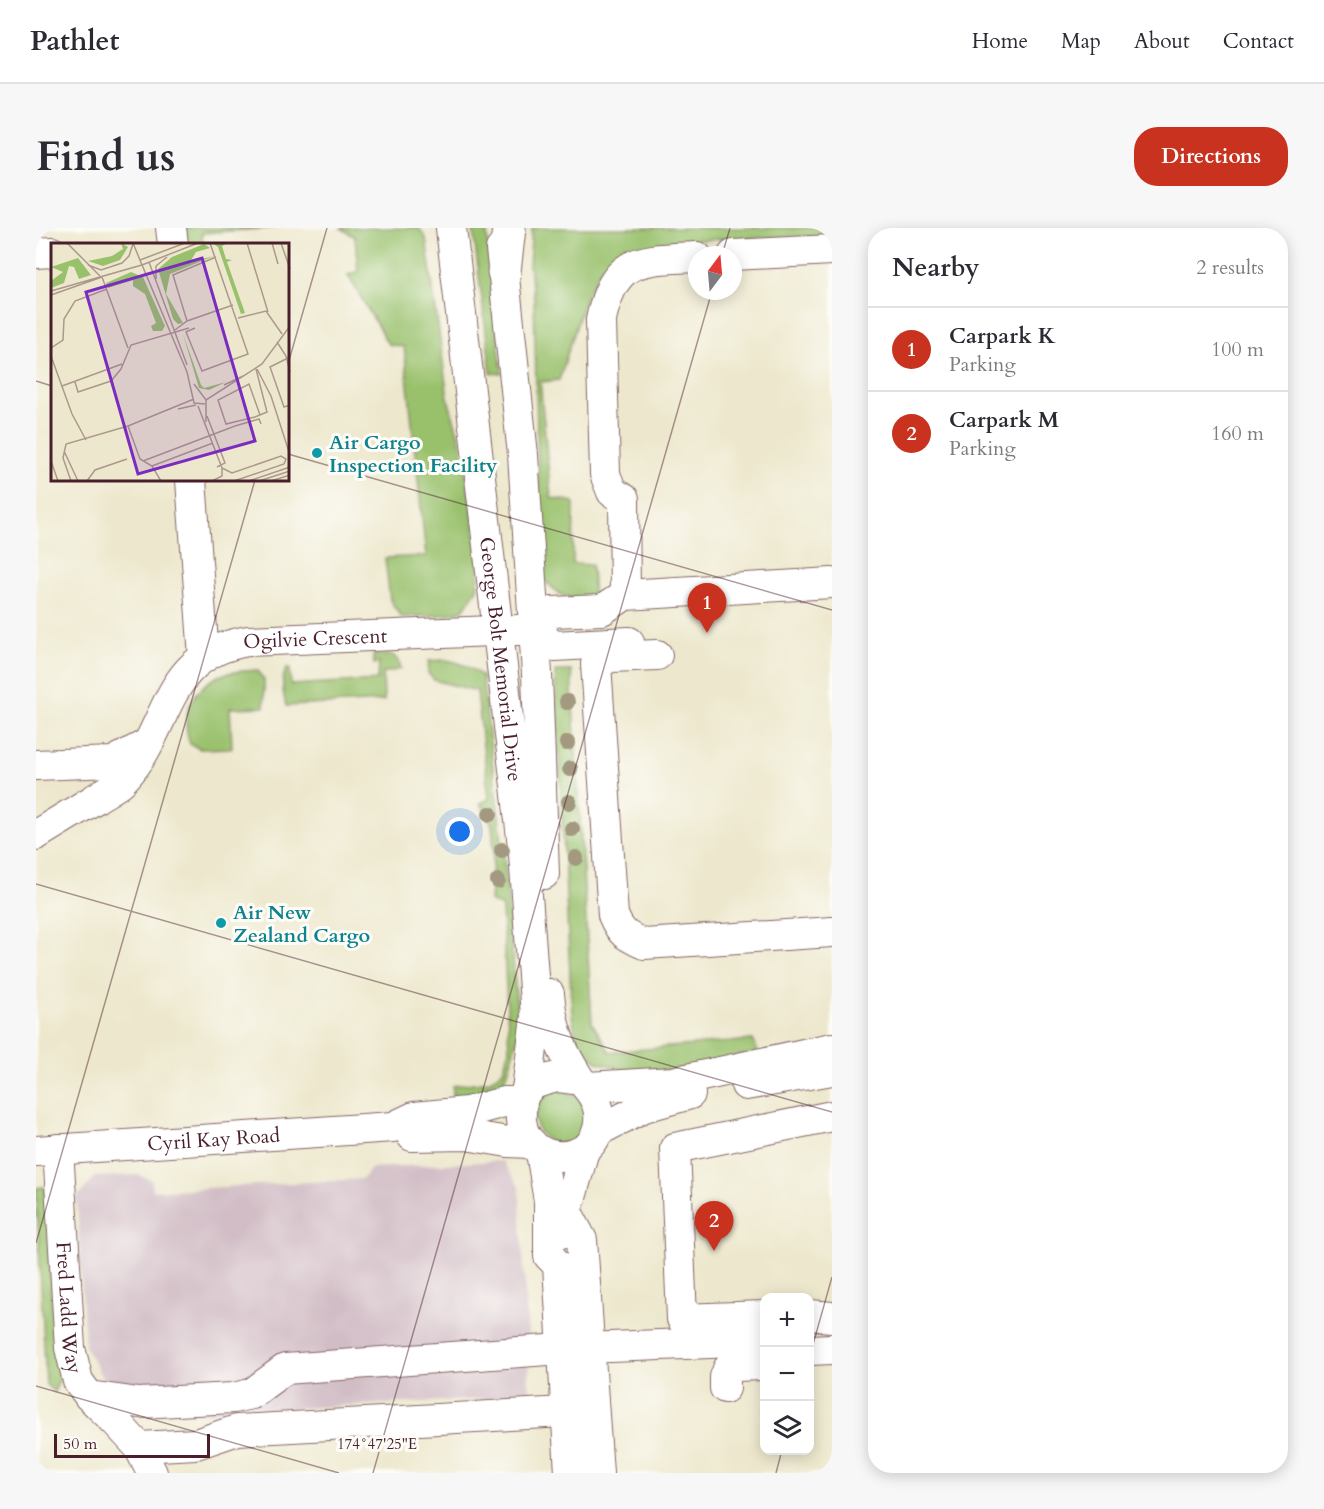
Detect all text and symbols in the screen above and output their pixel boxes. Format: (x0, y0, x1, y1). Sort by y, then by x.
text: Pathlet (30, 22, 119, 60)
text: Home (972, 27, 1028, 56)
text: Map (1061, 27, 1101, 56)
text: About (1134, 27, 1190, 56)
text: Contact (1223, 27, 1294, 56)
button: Directions (1134, 127, 1288, 186)
text: Find us (36, 128, 176, 185)
inset map (51, 243, 290, 482)
north arrow (688, 246, 742, 300)
text: Nearby (892, 250, 980, 285)
text: 2 results (1196, 254, 1264, 281)
text: Carpark K (949, 321, 1056, 351)
text: 1 (906, 336, 917, 363)
text: 100 m (1211, 336, 1264, 363)
text: Parking (949, 351, 1016, 378)
text: Carpark M (949, 405, 1059, 435)
text: 2 (906, 420, 917, 447)
text: 160 m (1211, 420, 1264, 447)
place label: Air Cargo Inspection Facility (329, 429, 498, 479)
text: Parking (949, 435, 1016, 462)
marker: Air Cargo Inspection Facility (310, 446, 324, 460)
street label: George Bolt Memorial Drive (473, 535, 528, 783)
pin: 1 (688, 584, 726, 633)
street label: Ogilvie Crescent (243, 622, 388, 655)
your location (445, 817, 474, 846)
place label: Air New Zealand Cargo (233, 899, 370, 949)
marker: Air New Zealand Cargo (214, 916, 228, 930)
street label: Cyril Kay Road (147, 1122, 281, 1157)
pin: 2 (694, 1202, 734, 1251)
street label: Fred Ladd Way (50, 1241, 89, 1377)
map controls (760, 1293, 814, 1455)
button: + (760, 1293, 814, 1347)
button: − (760, 1347, 814, 1401)
button: layers (760, 1401, 814, 1455)
scale bar (54, 1431, 210, 1458)
text: 50 m (63, 1433, 97, 1455)
text: 174°47'25"E (337, 1434, 417, 1454)

